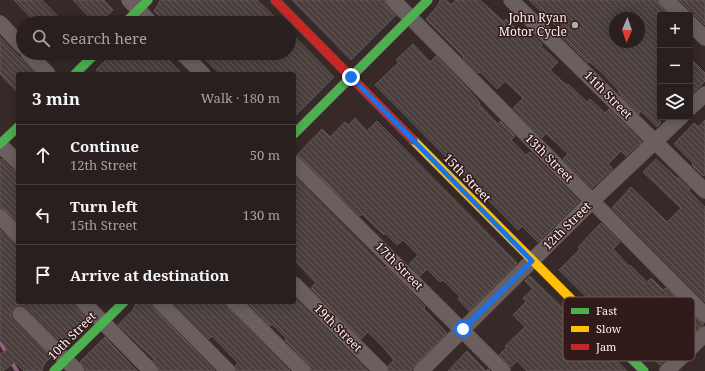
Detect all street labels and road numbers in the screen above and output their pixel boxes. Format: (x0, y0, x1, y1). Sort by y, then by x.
street label: 11th Street (580, 67, 636, 123)
street label: 13th Street (521, 130, 577, 186)
street label: 15th Street (440, 149, 495, 206)
street label: 12th Street (539, 198, 595, 254)
street label: 17th Street (371, 238, 427, 294)
street label: 19th Street (310, 300, 366, 356)
street label: 10th Street (44, 308, 100, 364)

